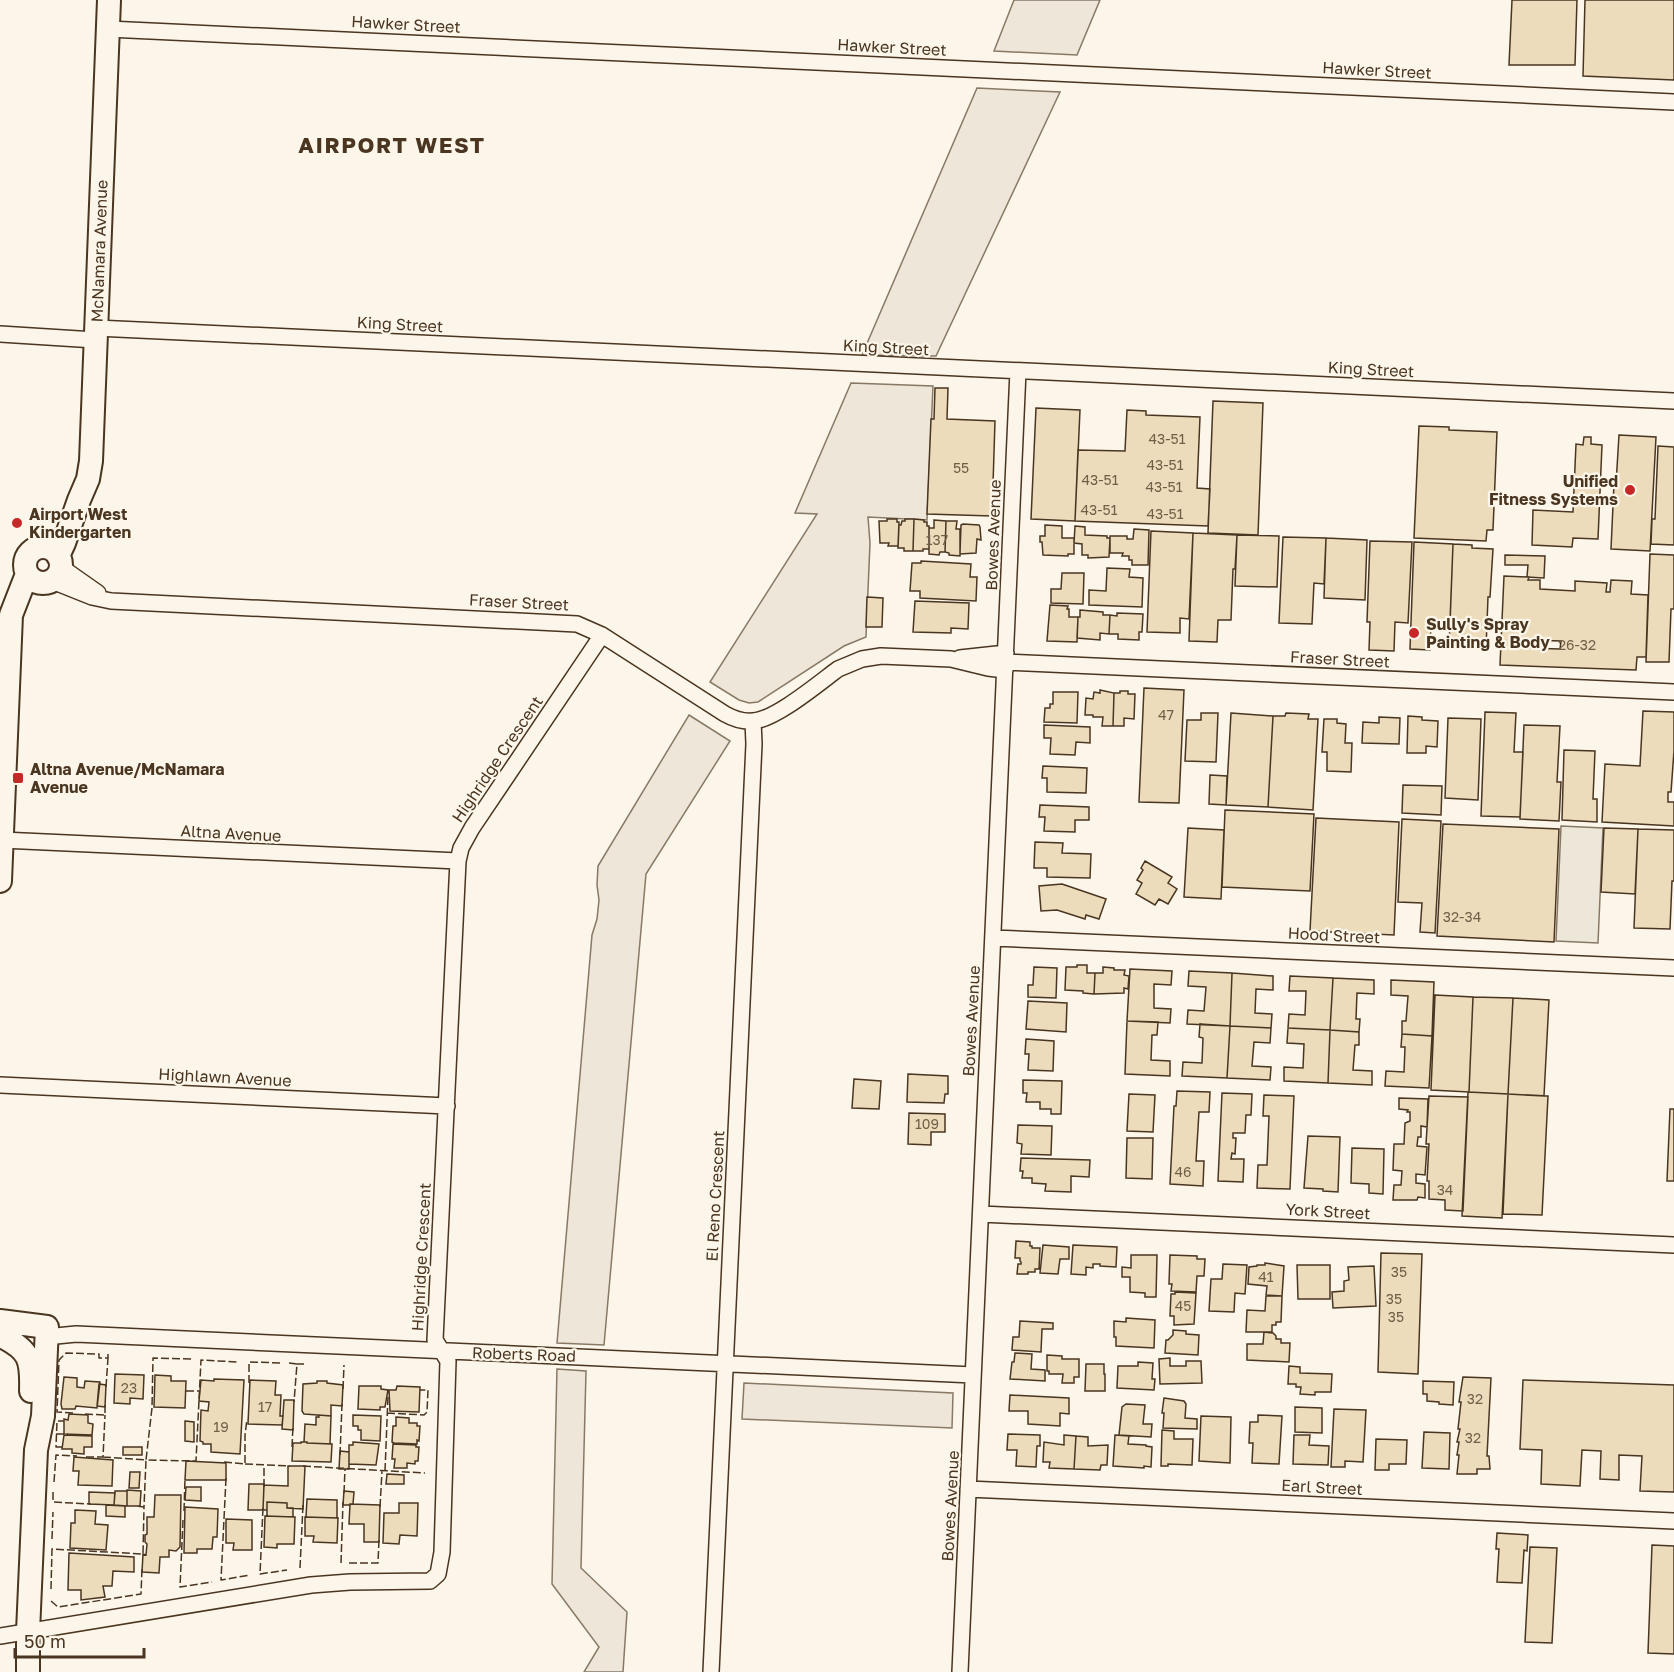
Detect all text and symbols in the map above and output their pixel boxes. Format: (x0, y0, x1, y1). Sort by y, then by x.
street label: Hawker Street (351, 11, 461, 37)
street label: Hawker Street (837, 34, 947, 60)
street label: Hawker Street (1322, 57, 1432, 83)
district label: AIRPORT WEST (298, 131, 486, 158)
street label: McNamara Avenue (87, 179, 111, 323)
street label: King Street (356, 312, 444, 336)
street label: King Street (842, 335, 930, 359)
street label: King Street (1327, 357, 1415, 381)
house number: 43-51 (1149, 430, 1186, 447)
house number: 43-51 (1147, 456, 1184, 473)
house number: 55 (953, 459, 969, 476)
house number: 43-51 (1082, 471, 1119, 488)
place label: Unified Fitness Systems (1489, 471, 1618, 509)
house number: 43-51 (1146, 478, 1183, 495)
street label: Bowes Avenue (981, 479, 1005, 591)
marker: Unified Fitness Systems (1623, 483, 1637, 497)
house number: 43-51 (1081, 501, 1118, 518)
place label: Airport West Kindergarten (29, 504, 131, 542)
house number: 43-51 (1147, 505, 1184, 522)
marker: Airport West Kindergarten (10, 516, 24, 530)
house number: 137 (926, 531, 948, 548)
street label: Fraser Street (469, 589, 569, 615)
place label: Sully's Spray Painting & Body (1426, 614, 1550, 652)
marker: Sully's Spray Painting & Body (1407, 626, 1421, 640)
house number: 26-32 (1558, 636, 1596, 653)
street label: Fraser Street (1290, 646, 1390, 672)
street label: Highridge Crescent (447, 692, 547, 826)
house number: 47 (1158, 706, 1174, 723)
place label: Altna Avenue/McNamara Avenue (30, 759, 225, 797)
marker: Altna Avenue/McNamara Avenue (11, 771, 25, 785)
street label: Altna Avenue (180, 820, 282, 846)
house number: 32-34 (1443, 908, 1481, 925)
street label: Hood Street (1287, 923, 1381, 947)
street label: Bowes Avenue (958, 965, 984, 1077)
street label: Highlawn Avenue (158, 1064, 292, 1090)
house number: 109 (915, 1115, 939, 1132)
street label: El Reno Crescent (702, 1130, 728, 1262)
house number: 46 (1174, 1163, 1192, 1180)
house number: 34 (1437, 1181, 1453, 1198)
street label: Highridge Crescent (407, 1182, 435, 1332)
street label: York Street (1285, 1199, 1371, 1223)
house number: 35 (1391, 1263, 1407, 1280)
house number: 41 (1258, 1268, 1274, 1285)
house number: 35 (1386, 1290, 1402, 1307)
house number: 45 (1175, 1297, 1191, 1314)
house number: 35 (1388, 1308, 1404, 1325)
street label: Roberts Road (472, 1342, 576, 1366)
house number: 23 (121, 1379, 137, 1396)
house number: 32 (1467, 1390, 1483, 1407)
house number: 17 (258, 1398, 272, 1415)
house number: 19 (213, 1418, 229, 1435)
house number: 32 (1465, 1429, 1481, 1446)
street label: Bowes Avenue (937, 1450, 963, 1562)
street label: Earl Street (1281, 1475, 1363, 1499)
scale bar (15, 1621, 144, 1659)
text: 50 m (24, 1630, 66, 1652)

